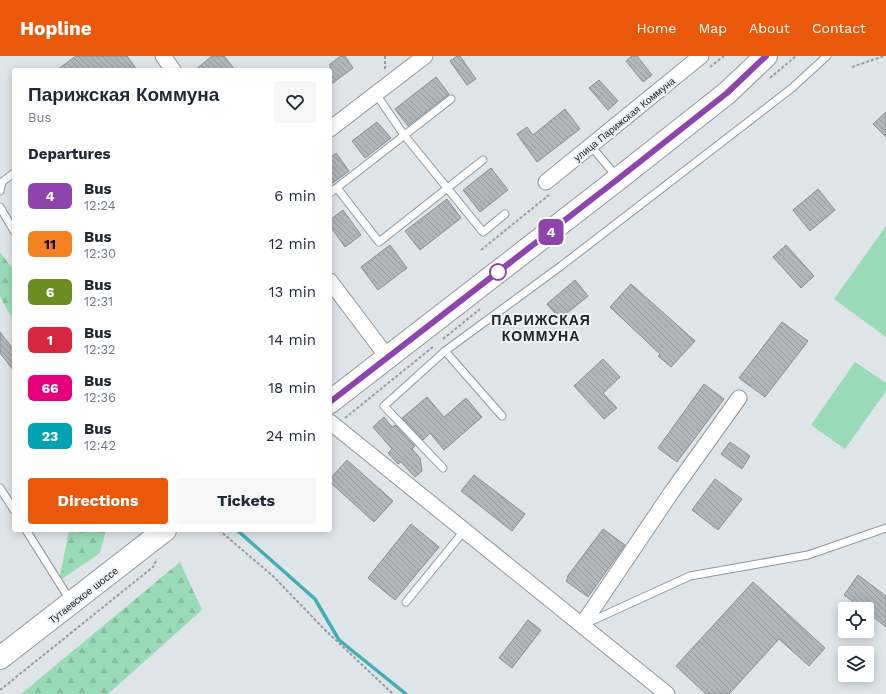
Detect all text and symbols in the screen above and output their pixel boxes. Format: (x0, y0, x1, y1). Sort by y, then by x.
text: Hopline (20, 17, 92, 40)
text: Home (636, 20, 676, 36)
text: Map (698, 20, 727, 36)
text: About (749, 20, 790, 36)
text: Contact (812, 20, 866, 36)
street label: улица Парижская Коммуна (572, 75, 677, 164)
button: heart (274, 81, 316, 123)
text: Парижская Коммуна (28, 83, 219, 106)
text: Bus (28, 110, 51, 125)
text: Departures (28, 145, 111, 163)
text: Bus (84, 180, 112, 198)
text: 6 min (274, 187, 316, 205)
text: 4 (45, 188, 55, 204)
text: 12:24 (84, 198, 116, 213)
line badge: 4 (538, 219, 564, 245)
text: 4 (546, 224, 556, 240)
text: Bus (84, 228, 112, 246)
text: 12 min (269, 235, 316, 253)
text: 11 (44, 236, 56, 252)
text: 12:30 (84, 246, 116, 261)
unlabelled marker (489, 263, 507, 281)
text: Bus (84, 276, 112, 294)
text: 13 min (269, 283, 316, 301)
text: 6 (46, 284, 54, 300)
text: 12:31 (84, 294, 113, 309)
district label: ПАРИЖСКАЯ КОММУНА (491, 312, 591, 344)
text: Bus (84, 324, 112, 342)
text: 14 min (268, 331, 316, 349)
text: 1 (47, 332, 53, 348)
text: 12:32 (84, 342, 116, 357)
text: Bus (84, 372, 112, 390)
text: 18 min (268, 379, 316, 397)
text: 66 (41, 380, 59, 396)
text: 12:36 (84, 390, 116, 405)
text: Bus (84, 420, 112, 438)
text: 24 min (266, 427, 316, 445)
text: 23 (42, 428, 58, 444)
text: 12:42 (84, 438, 116, 453)
button: Directions (28, 478, 168, 524)
button: Tickets (176, 478, 316, 524)
street label: Тутаевское шоссе (47, 565, 120, 626)
map controls (838, 602, 874, 682)
button: locate (838, 602, 874, 638)
button: layers (838, 646, 874, 682)

